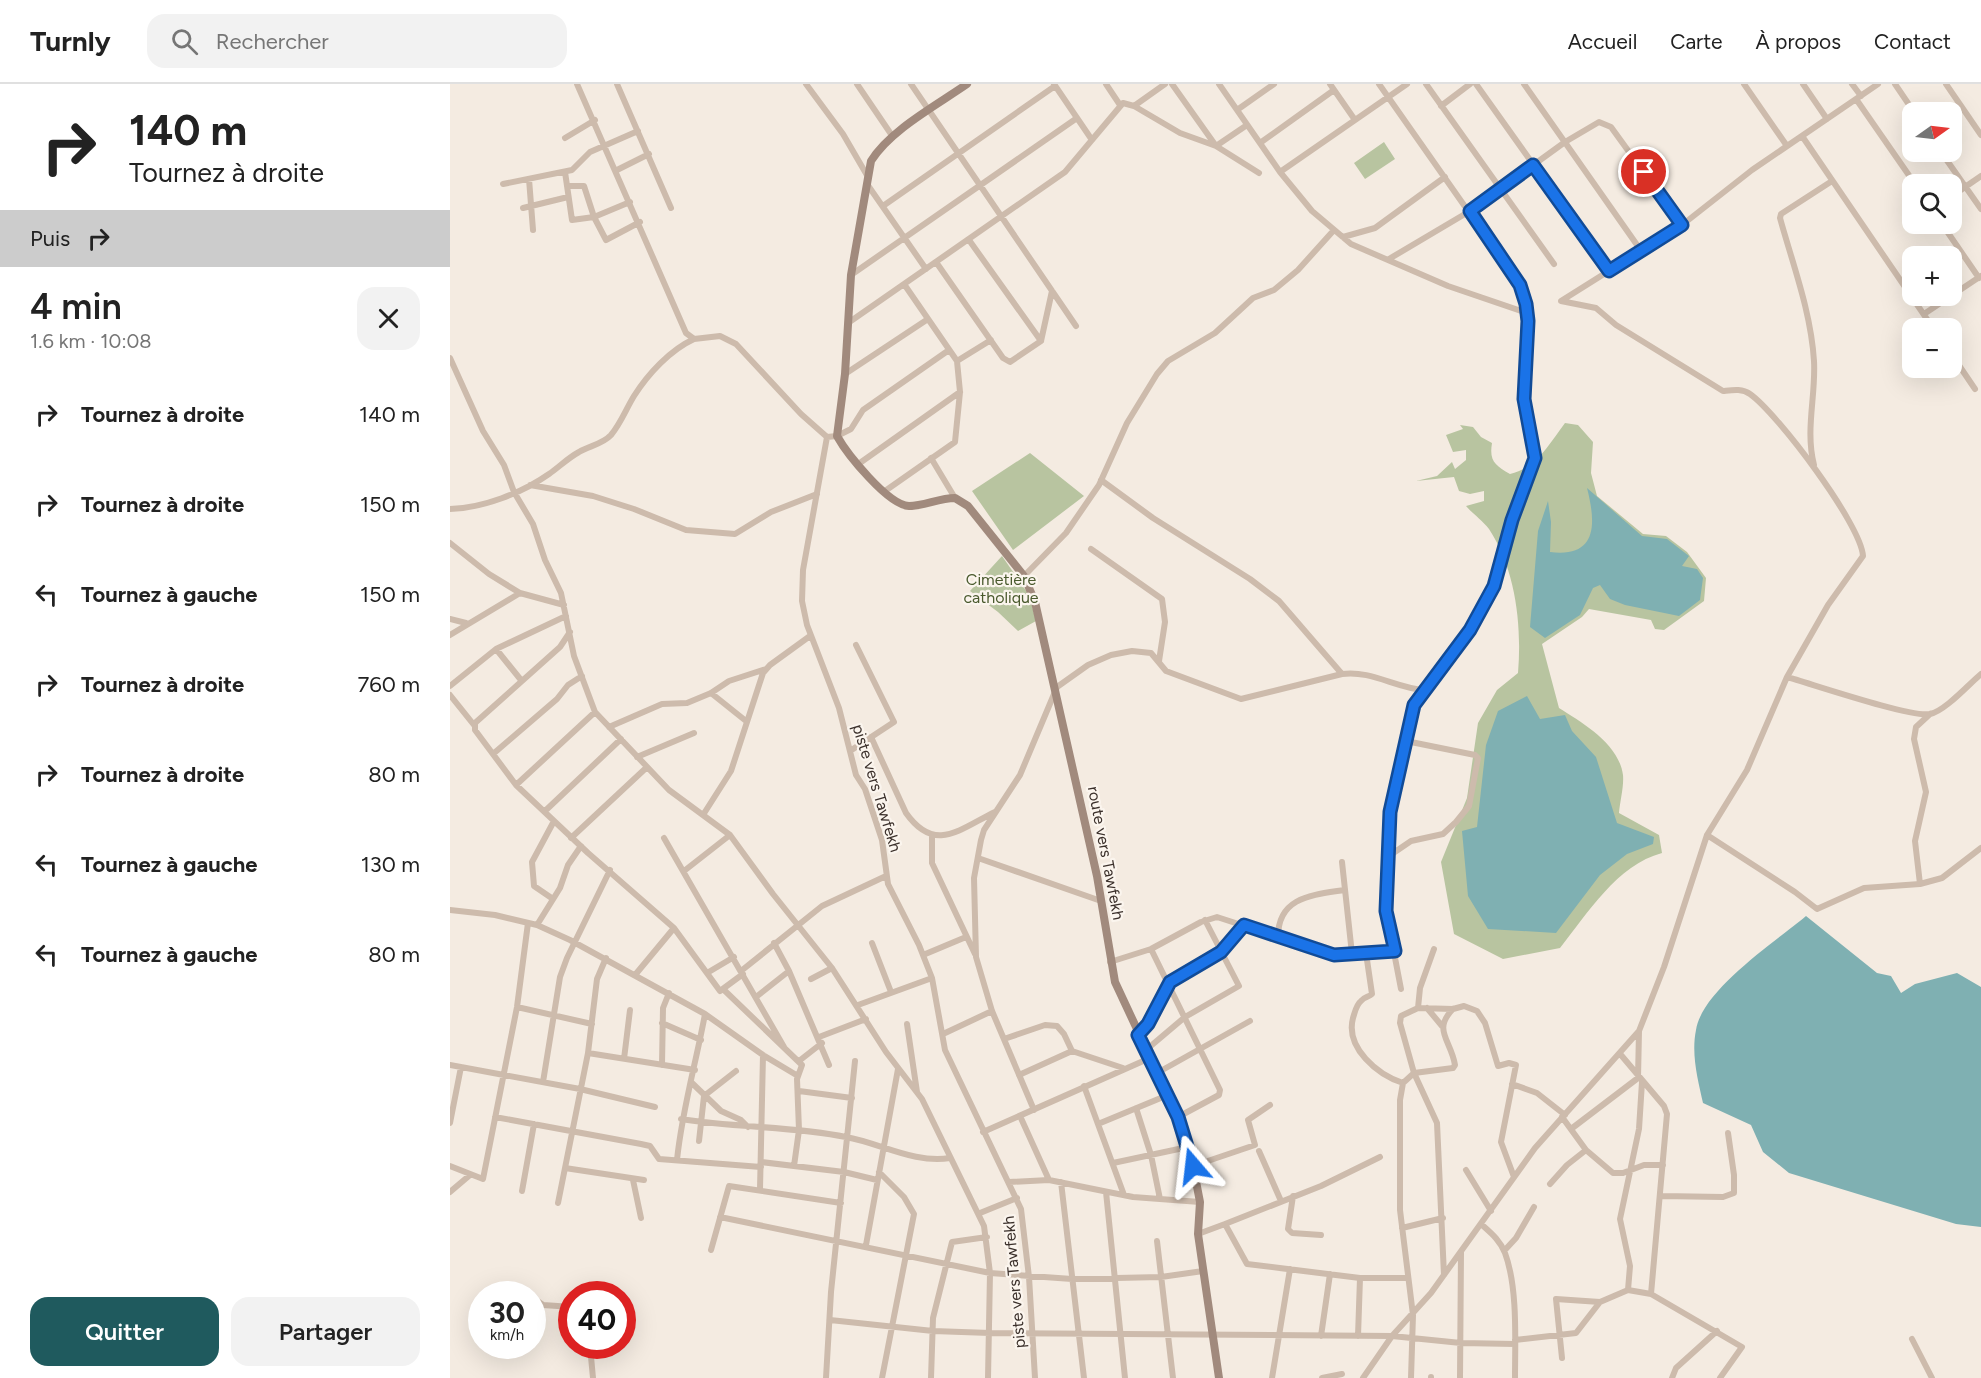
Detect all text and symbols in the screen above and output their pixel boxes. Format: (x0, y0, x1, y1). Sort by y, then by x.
search box (147, 14, 567, 68)
text: Turnly (30, 24, 111, 58)
icon: search (168, 25, 201, 58)
text: Rechercher (216, 28, 329, 55)
text: Accueil (1568, 29, 1637, 54)
text: Carte (1670, 29, 1723, 54)
text: À propos (1756, 29, 1841, 54)
text: Contact (1874, 29, 1951, 54)
north arrow (1902, 102, 1962, 162)
map controls (1902, 102, 1962, 378)
text: 140 m (129, 105, 247, 156)
icon: right (30, 108, 108, 186)
pin (1618, 146, 1669, 197)
icon: arrive (1627, 155, 1660, 188)
text: Tournez à droite (129, 156, 324, 189)
button: search (1902, 174, 1962, 234)
icon: right (82, 222, 115, 255)
text: Puis (30, 225, 70, 252)
button: + (1902, 246, 1962, 306)
text: 4 min (30, 285, 122, 328)
button: close (357, 287, 420, 350)
button: − (1902, 318, 1962, 378)
text: 1.6 km · 10:08 (30, 329, 152, 353)
icon: right (30, 398, 63, 431)
text: Tournez à droite (81, 401, 244, 428)
text: 140 m (359, 401, 420, 428)
icon: right (30, 488, 63, 521)
text: Tournez à droite (81, 491, 244, 518)
text: 150 m (360, 491, 420, 518)
park label: Cimetière catholique (963, 570, 1039, 607)
icon: left (30, 578, 63, 611)
text: Tournez à gauche (81, 581, 257, 608)
text: 150 m (360, 581, 420, 608)
icon: right (30, 668, 63, 701)
text: Tournez à droite (81, 671, 244, 698)
text: 760 m (357, 671, 420, 698)
street label: piste vers Tawfekh (849, 722, 906, 854)
icon: right (30, 758, 63, 791)
text: Tournez à droite (81, 761, 244, 788)
text: 80 m (368, 761, 420, 788)
street label: route vers Tawfekh (1084, 785, 1128, 921)
icon: left (30, 848, 63, 881)
text: Tournez à gauche (81, 851, 257, 878)
text: 130 m (361, 851, 420, 878)
icon: left (30, 938, 63, 971)
text: Tournez à gauche (81, 941, 257, 968)
text: 80 m (368, 941, 420, 968)
position arrow (1161, 1134, 1225, 1198)
street label: piste vers Tawfekh (999, 1215, 1029, 1349)
speed limit sign: 40 (558, 1281, 636, 1359)
text: 30 (489, 1294, 525, 1331)
button: Quitter (30, 1297, 219, 1366)
button: Partager (231, 1297, 420, 1366)
text: km/h (490, 1326, 524, 1344)

